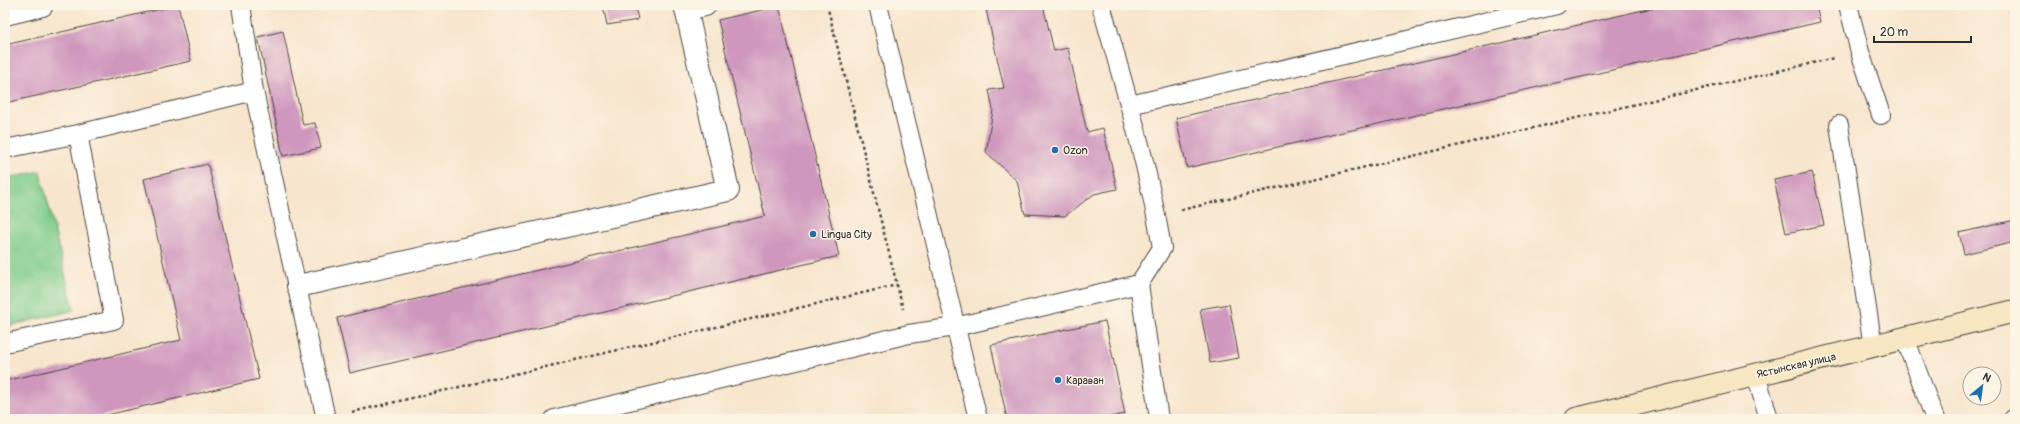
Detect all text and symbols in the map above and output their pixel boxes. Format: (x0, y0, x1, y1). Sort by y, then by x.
scale bar (1874, 18, 1971, 44)
text: 20 m (1880, 25, 1909, 40)
place label: Ozon (1063, 144, 1088, 157)
marker: Ozon (1050, 145, 1060, 155)
place label: Lingua City (821, 228, 872, 241)
marker: Lingua City (808, 229, 818, 239)
street label: Ястынская улица (1755, 350, 1837, 381)
north arrow (1962, 366, 2002, 406)
text: N (1980, 370, 1994, 385)
place label: Караван (1066, 374, 1104, 387)
marker: Караван (1053, 375, 1063, 385)

